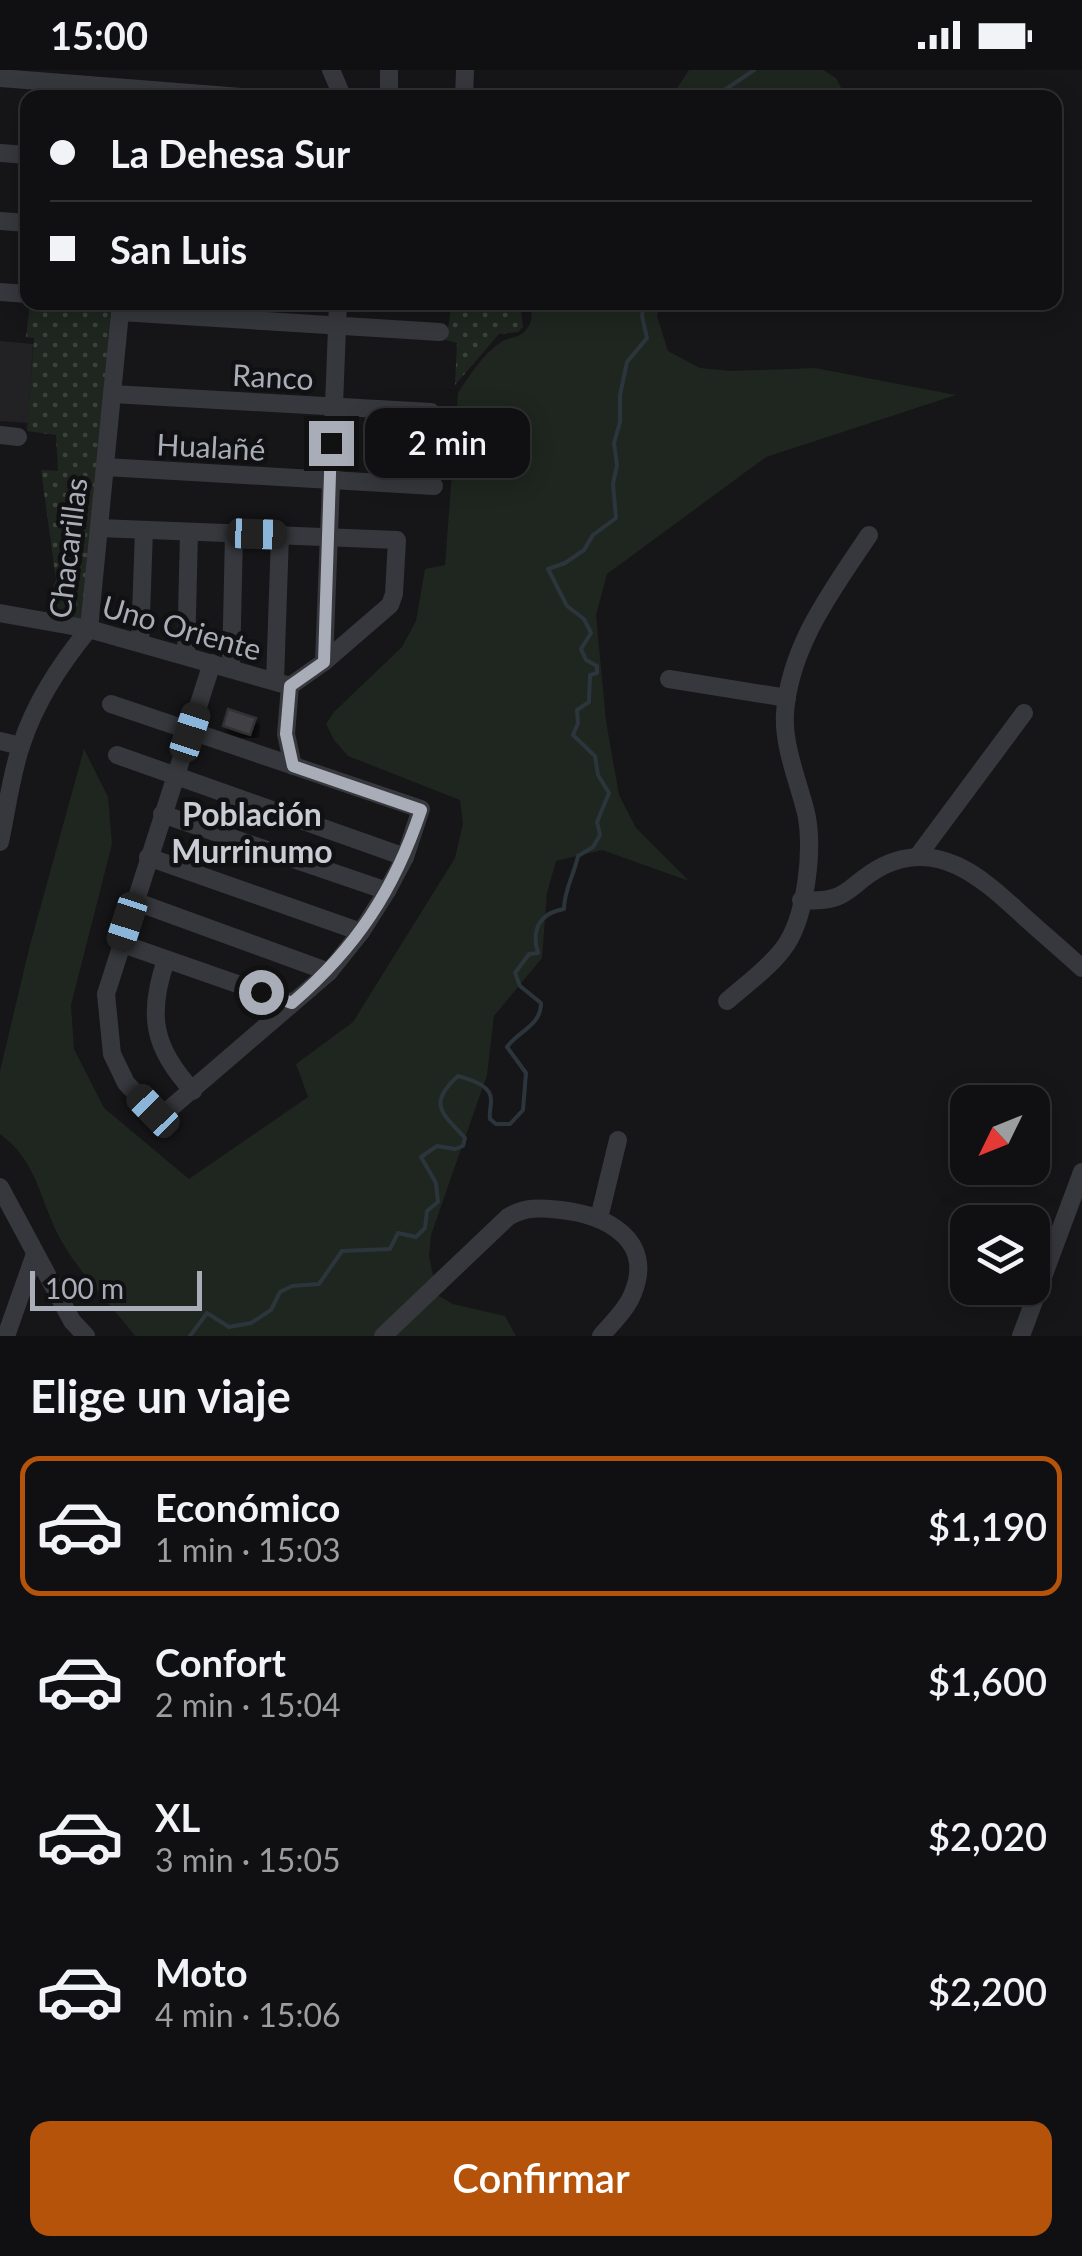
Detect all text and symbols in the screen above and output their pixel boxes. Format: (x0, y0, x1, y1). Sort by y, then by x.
text: 15:00 (50, 12, 148, 58)
text: La Dehesa Sur (110, 130, 350, 176)
text: San Luis (110, 226, 247, 272)
street label: Ranco (231, 356, 315, 396)
callout: 2 min (366, 408, 531, 478)
route end (309, 421, 354, 466)
text: 2 min (408, 423, 487, 462)
street label: Hualañé (156, 425, 266, 467)
street label: Chacarillas (41, 476, 93, 620)
car (226, 518, 288, 550)
street label: Uno Oriente (98, 587, 266, 667)
car (166, 699, 214, 765)
district label: Población Murrinumo (171, 794, 333, 870)
car (103, 889, 151, 955)
route start (239, 970, 284, 1015)
car (121, 1079, 185, 1143)
north arrow (950, 1085, 1050, 1185)
map controls (950, 1085, 1050, 1305)
button: layers (950, 1205, 1050, 1305)
scale bar (30, 1266, 202, 1310)
text: 100 m (45, 1271, 124, 1305)
text: Elige un viaje (30, 1369, 291, 1423)
icon: car (35, 1481, 125, 1571)
text: Económico (155, 1484, 340, 1530)
text: $1,190 (928, 1503, 1047, 1549)
text: 1 min · 15:03 (155, 1530, 341, 1569)
icon: car (35, 1636, 125, 1726)
text: Confort (155, 1639, 286, 1685)
text: $1,600 (928, 1658, 1047, 1704)
text: 2 min · 15:04 (155, 1685, 341, 1724)
icon: car (35, 1791, 125, 1881)
text: XL (155, 1794, 200, 1840)
text: $2,020 (928, 1813, 1047, 1859)
text: 3 min · 15:05 (155, 1840, 341, 1879)
icon: car (35, 1946, 125, 2036)
text: Moto (155, 1949, 248, 1995)
text: $2,200 (928, 1968, 1047, 2014)
text: 4 min · 15:06 (155, 1995, 341, 2034)
button: Confirmar (30, 2121, 1052, 2236)

